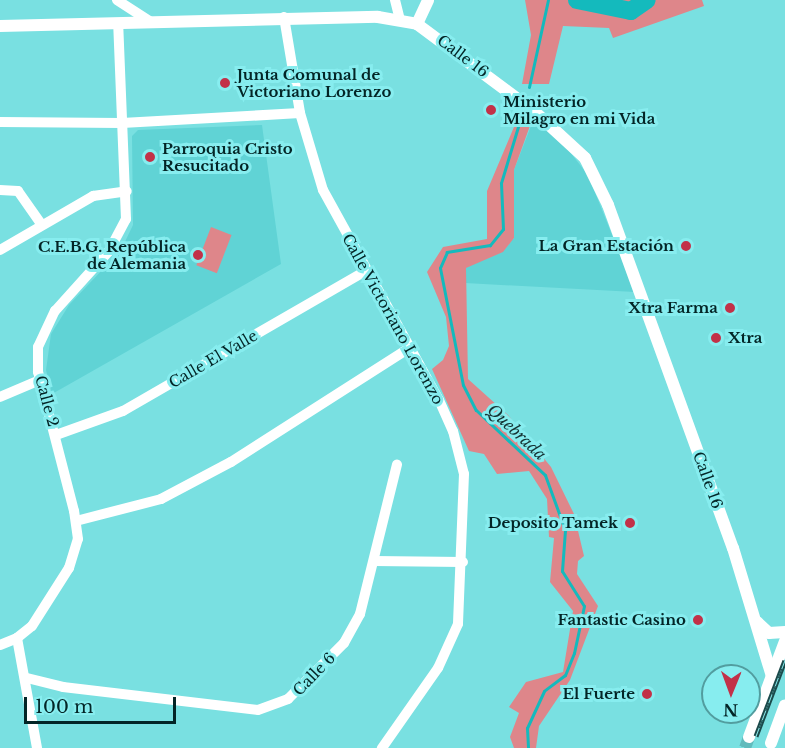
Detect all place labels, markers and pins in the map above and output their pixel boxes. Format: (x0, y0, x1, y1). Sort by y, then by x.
place label: Junta Comunal de Victoriano Lorenzo (237, 65, 391, 100)
marker: Junta Comunal de Victoriano Lorenzo (218, 76, 232, 90)
place label: Ministerio Milagro en mi Vida (503, 92, 656, 127)
marker: Ministerio Milagro en mi Vida (484, 103, 498, 117)
place label: Parroquia Cristo Resucitado (162, 139, 293, 174)
marker: Parroquia Cristo Resucitado (143, 150, 157, 164)
place label: C.E.B.G. República de Alemania (38, 237, 186, 272)
place label: La Gran Estación (538, 237, 674, 255)
marker: La Gran Estación (679, 239, 693, 253)
marker: C.E.B.G. República de Alemania (191, 248, 205, 262)
place label: Xtra Farma (628, 299, 718, 317)
marker: Xtra Farma (723, 301, 737, 315)
place label: Xtra (728, 329, 762, 347)
marker: Xtra (709, 331, 723, 345)
place label: Deposito Tamek (487, 514, 618, 532)
marker: Deposito Tamek (623, 516, 637, 530)
place label: Fantastic Casino (557, 611, 686, 629)
marker: Fantastic Casino (691, 613, 705, 627)
place label: El Fuerte (563, 685, 635, 703)
marker: El Fuerte (640, 687, 654, 701)

